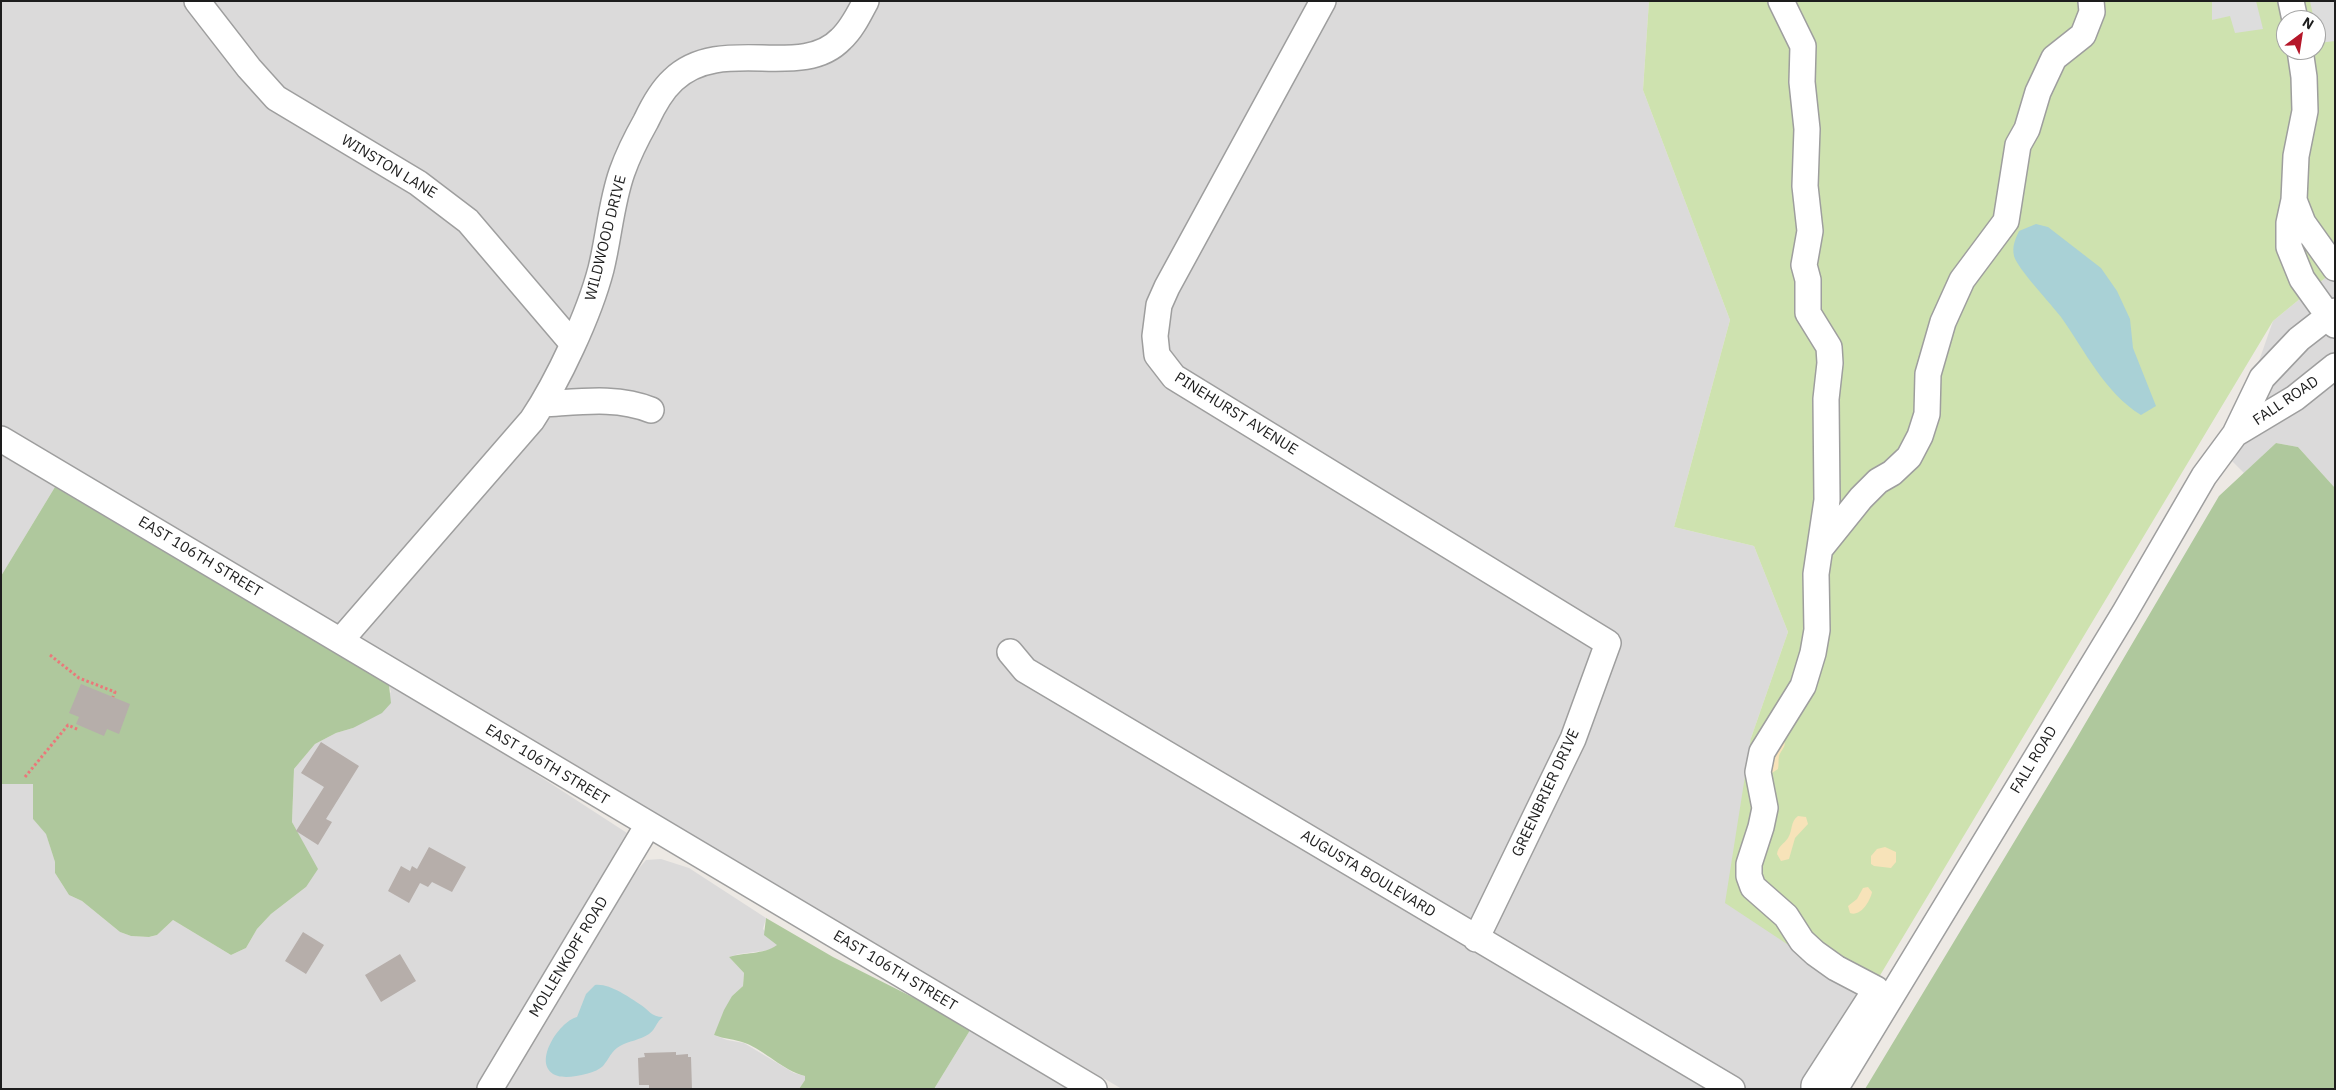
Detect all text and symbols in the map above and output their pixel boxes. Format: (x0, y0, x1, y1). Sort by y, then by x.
north arrow (2276, 10, 2326, 60)
text: N (2299, 13, 2317, 33)
street label: WINSTON LANE (338, 131, 440, 203)
street label: WILDWOOD DRIVE (582, 173, 630, 303)
street label: PINEHURST AVENUE (1171, 369, 1301, 459)
street label: FALL ROAD (2250, 372, 2322, 430)
street label: EAST 106TH STREET (135, 513, 265, 601)
street label: EAST 106TH STREET (482, 721, 612, 809)
street label: FALL ROAD (2007, 723, 2061, 797)
street label: GREENBRIER DRIVE (1508, 726, 1584, 860)
street label: AUGUSTA BOULEVARD (1297, 827, 1439, 921)
street label: MOLLENKOPF ROAD (526, 893, 612, 1021)
street label: EAST 106TH STREET (830, 927, 960, 1015)

